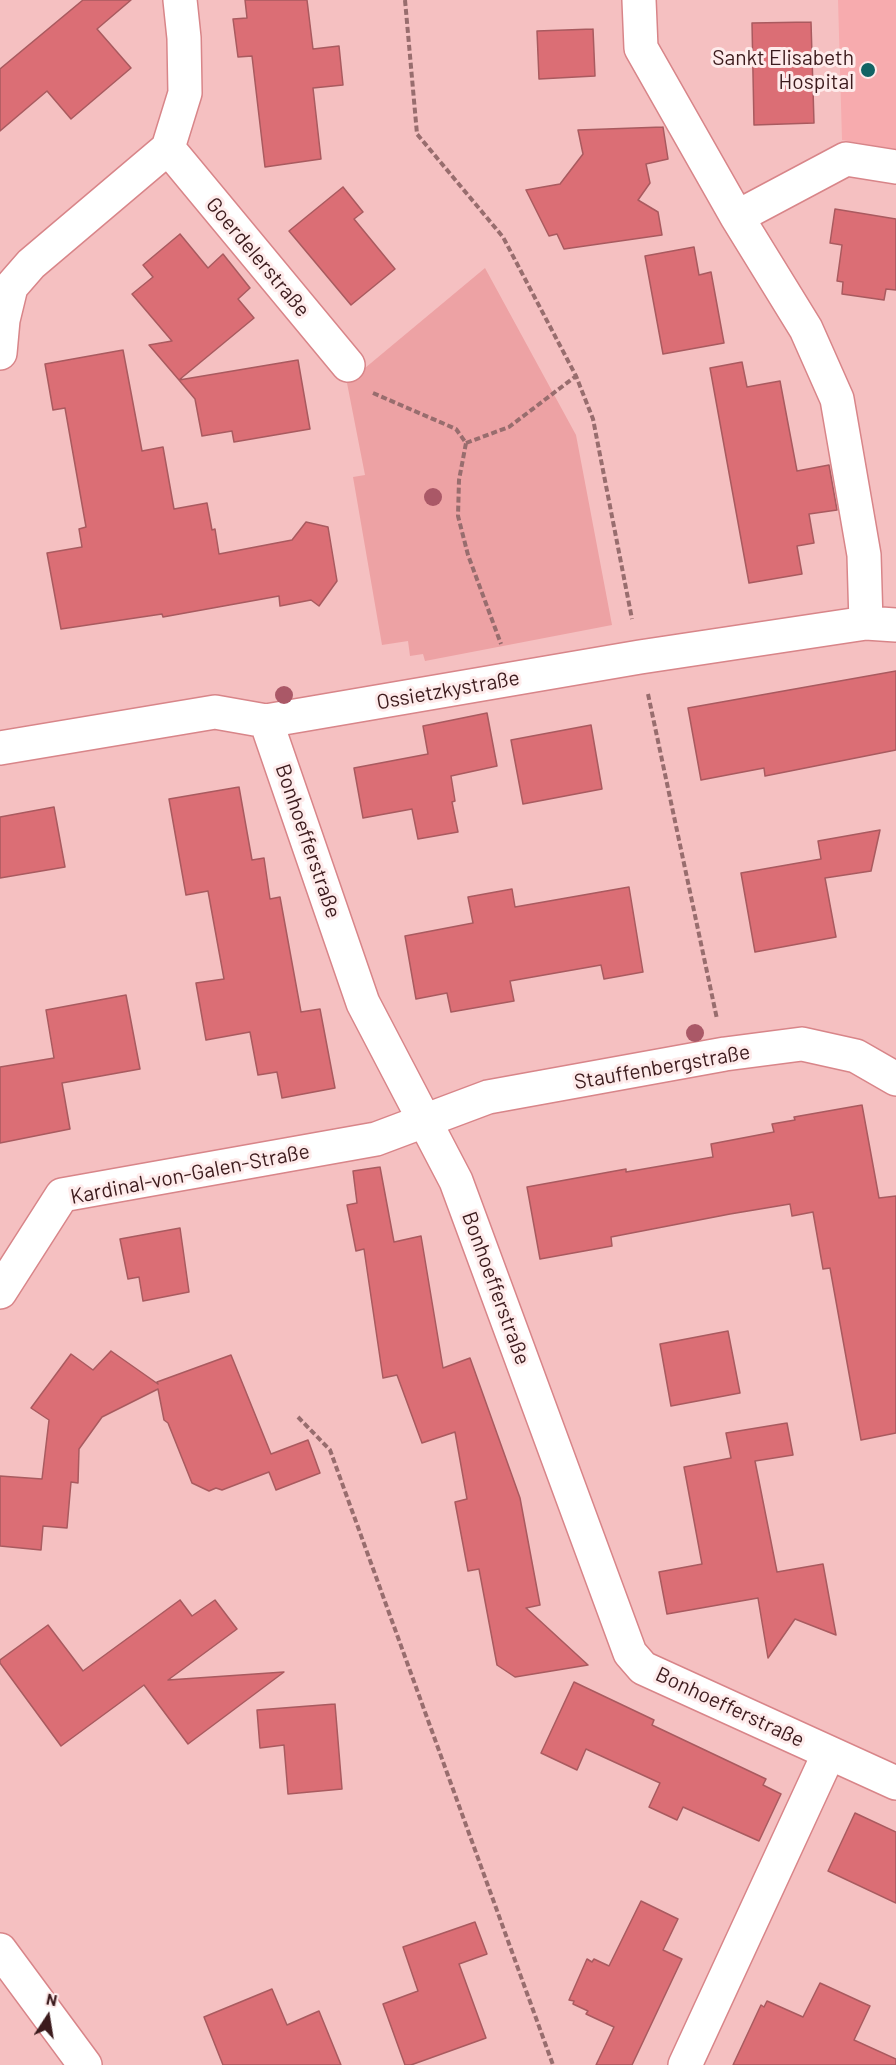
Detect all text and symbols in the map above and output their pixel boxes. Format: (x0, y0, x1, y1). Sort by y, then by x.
place label: Sankt Elisabeth Hospital (712, 45, 854, 95)
marker: Sankt Elisabeth Hospital (859, 61, 877, 79)
street label: Goerdelerstraße (201, 192, 315, 322)
street label: Ossietzkystraße (374, 665, 522, 715)
street label: Bonhoefferstraße (270, 761, 346, 921)
street label: Stauffenbergstraße (572, 1039, 752, 1095)
street label: Kardinal-von-Galen-Straße (68, 1138, 312, 1210)
street label: Bonhoefferstraße (457, 1208, 535, 1368)
street label: Bonhoefferstraße (652, 1662, 808, 1752)
north arrow (18, 1987, 78, 2047)
text: N (45, 1989, 59, 2009)

